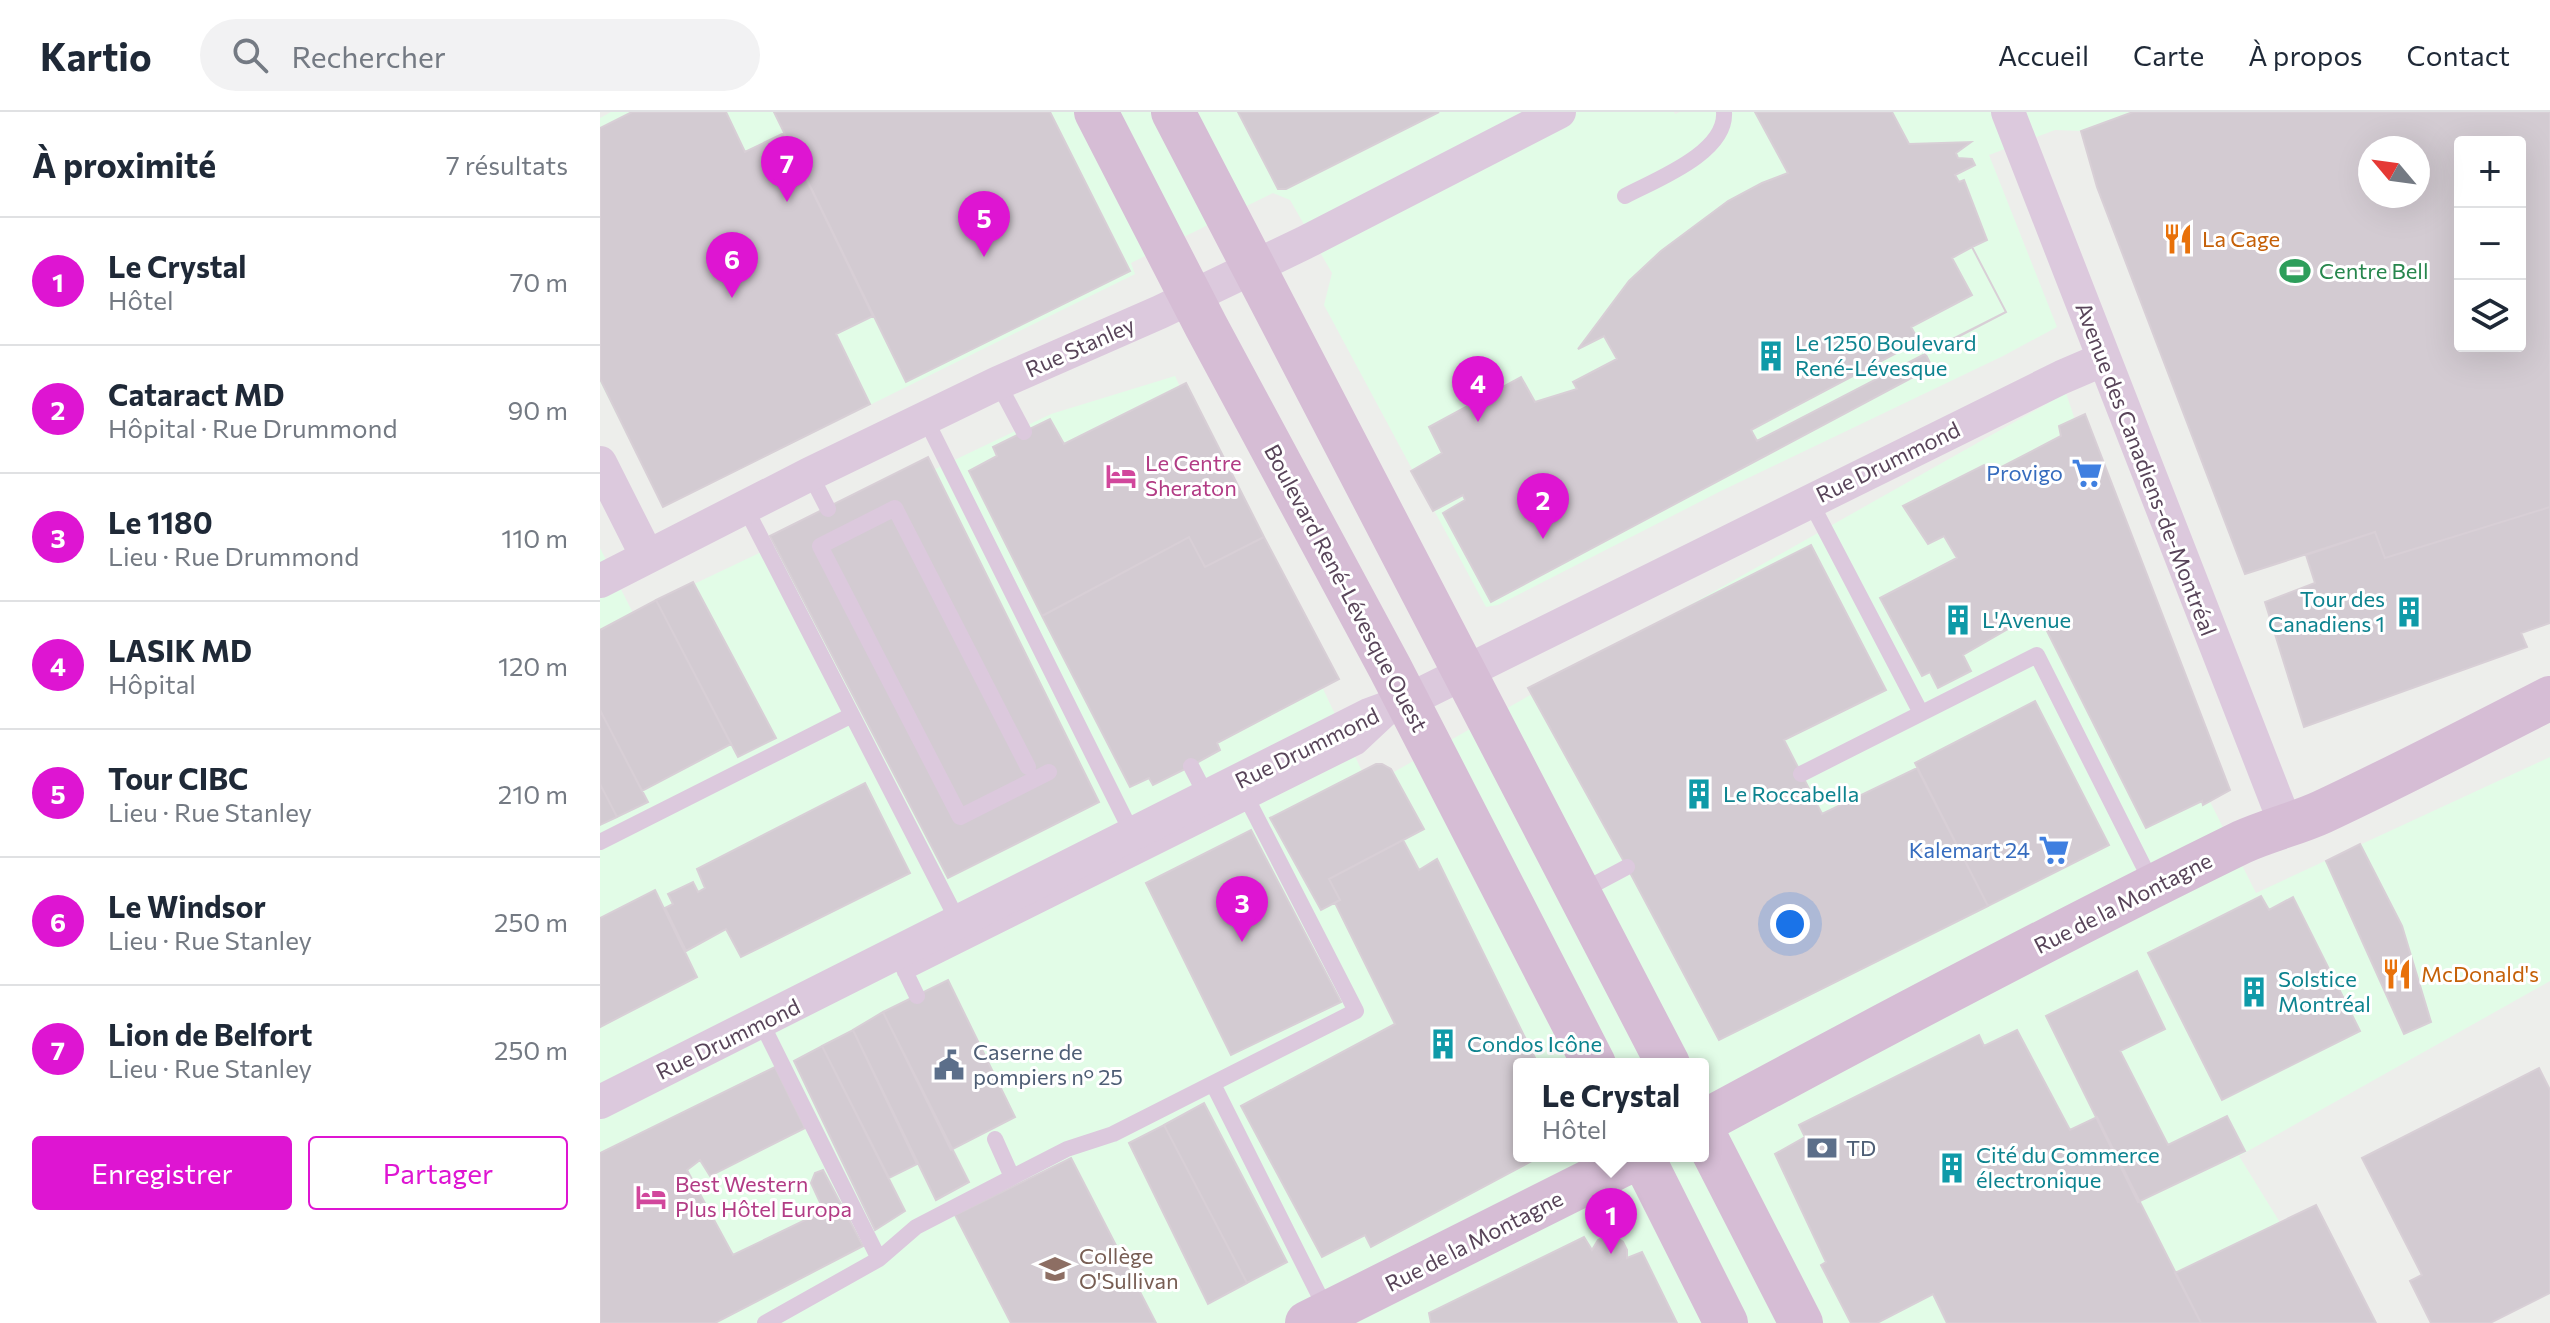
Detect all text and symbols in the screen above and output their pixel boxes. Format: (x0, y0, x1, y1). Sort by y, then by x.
search box (200, 19, 760, 91)
text: Kartio (40, 32, 152, 79)
icon: search (228, 33, 272, 77)
text: Rechercher (292, 37, 446, 74)
text: Accueil (1998, 38, 2089, 72)
text: Carte (2133, 38, 2204, 72)
text: À propos (2248, 38, 2363, 72)
text: Contact (2407, 38, 2510, 72)
pin: 7 (761, 136, 813, 202)
north arrow (2358, 136, 2430, 208)
map controls (2454, 136, 2526, 352)
button: + (2454, 136, 2526, 208)
text: À proximité (32, 143, 216, 185)
text: 7 résultats (446, 149, 568, 180)
pin: 5 (958, 191, 1010, 257)
button: − (2454, 208, 2526, 280)
restaurant icon: La Cage (2161, 222, 2195, 256)
place label: La Cage (2202, 225, 2280, 252)
pin: 6 (706, 232, 758, 298)
text: Le Crystal (108, 247, 246, 284)
sports icon: Centre Bell (2278, 254, 2312, 288)
place label: Centre Bell (2319, 257, 2429, 284)
text: 1 (52, 266, 64, 297)
text: 70 m (510, 266, 568, 297)
button: layers (2454, 280, 2526, 352)
text: Hôtel (108, 284, 174, 315)
street label: Avenue des Canadiens-de-Montréal (2070, 298, 2223, 639)
street label: Rue Stanley (1021, 310, 1139, 383)
place label: Le 1250 Boulevard René-Lévesque (1795, 329, 1976, 381)
building icon: Le 1250 Boulevard René-Lévesque (1754, 339, 1788, 373)
pin: 4 (1452, 356, 1504, 422)
text: Cataract MD (108, 375, 285, 412)
text: 2 (51, 394, 65, 425)
text: 90 m (508, 394, 568, 425)
text: Hôpital · Rue Drummond (108, 412, 397, 443)
street label: Rue Drummond (1811, 415, 1964, 508)
street label: Boulevard René-Lévesque Ouest (1259, 439, 1434, 736)
place label: Le Centre Sheraton (1145, 449, 1242, 501)
supermarket icon: Provigo (2070, 456, 2104, 490)
hotel icon: Le Centre Sheraton (1104, 459, 1138, 493)
place label: Provigo (1986, 459, 2063, 486)
pin: 2 (1517, 473, 1569, 539)
text: Le 1180 (108, 503, 213, 540)
text: 3 (50, 522, 66, 553)
text: 110 m (501, 522, 568, 553)
text: Lieu · Rue Drummond (108, 540, 359, 571)
place label: Tour des Canadiens 1 (2268, 585, 2385, 637)
building icon: Tour des Canadiens 1 (2392, 595, 2426, 629)
building icon: L'Avenue (1941, 603, 1975, 637)
place label: L'Avenue (1982, 606, 2071, 633)
text: LASIK MD (108, 631, 252, 668)
text: 4 (50, 650, 66, 681)
text: 120 m (498, 650, 568, 681)
text: Hôpital (108, 668, 196, 699)
street label: Rue Drummond (1230, 701, 1383, 794)
text: Tour CIBC (108, 759, 249, 796)
building icon: Le Roccabella (1682, 777, 1716, 811)
text: 5 (50, 778, 66, 809)
text: 210 m (498, 778, 568, 809)
place label: Le Roccabella (1723, 780, 1859, 807)
text: Lieu · Rue Stanley (108, 796, 312, 827)
supermarket icon: Kalemart 24 (2037, 833, 2071, 867)
place label: Kalemart 24 (1909, 836, 2030, 863)
street label: Rue de la Montagne (2029, 846, 2216, 959)
pin: 3 (1216, 876, 1268, 942)
text: Le Windsor (108, 887, 266, 924)
your location (1770, 904, 1810, 944)
text: 6 (50, 906, 66, 937)
text: 250 m (494, 906, 568, 937)
text: Lieu · Rue Stanley (108, 924, 312, 955)
restaurant icon: McDonald's (2380, 957, 2414, 991)
place label: McDonald's (2421, 960, 2539, 987)
place label: Solstice Montréal (2278, 965, 2371, 1017)
building icon: Solstice Montréal (2237, 975, 2271, 1009)
street label: Rue Drummond (651, 992, 804, 1085)
text: Lion de Belfort (108, 1015, 312, 1052)
building icon: Condos Icône (1426, 1027, 1460, 1061)
place label: Condos Icône (1467, 1030, 1602, 1057)
text: 7 (51, 1034, 65, 1065)
text: 250 m (494, 1034, 568, 1065)
place label: Caserne de pompiers n° 25 (973, 1038, 1123, 1090)
public building icon: Caserne de pompiers n° 25 (932, 1048, 966, 1082)
text: Lieu · Rue Stanley (108, 1052, 312, 1083)
popup (1513, 1058, 1709, 1162)
text: Le Crystal (1542, 1076, 1680, 1113)
text: Hôtel (1542, 1113, 1607, 1144)
bank icon: TD (1805, 1131, 1839, 1165)
place label: TD (1846, 1134, 1876, 1161)
button: Enregistrer (32, 1136, 292, 1210)
button: Partager (308, 1136, 568, 1210)
place label: Cité du Commerce électronique (1976, 1141, 2160, 1193)
building icon: Cité du Commerce électronique (1935, 1151, 1969, 1185)
place label: Best Western Plus Hôtel Europa (675, 1170, 852, 1222)
hotel icon: Best Western Plus Hôtel Europa (634, 1180, 668, 1214)
street label: Rue de la Montagne (1380, 1184, 1567, 1297)
pin: 1 (1585, 1188, 1637, 1254)
place label: Collège O'Sullivan (1079, 1242, 1179, 1294)
school or university icon: Collège O'Sullivan (1038, 1252, 1072, 1286)

